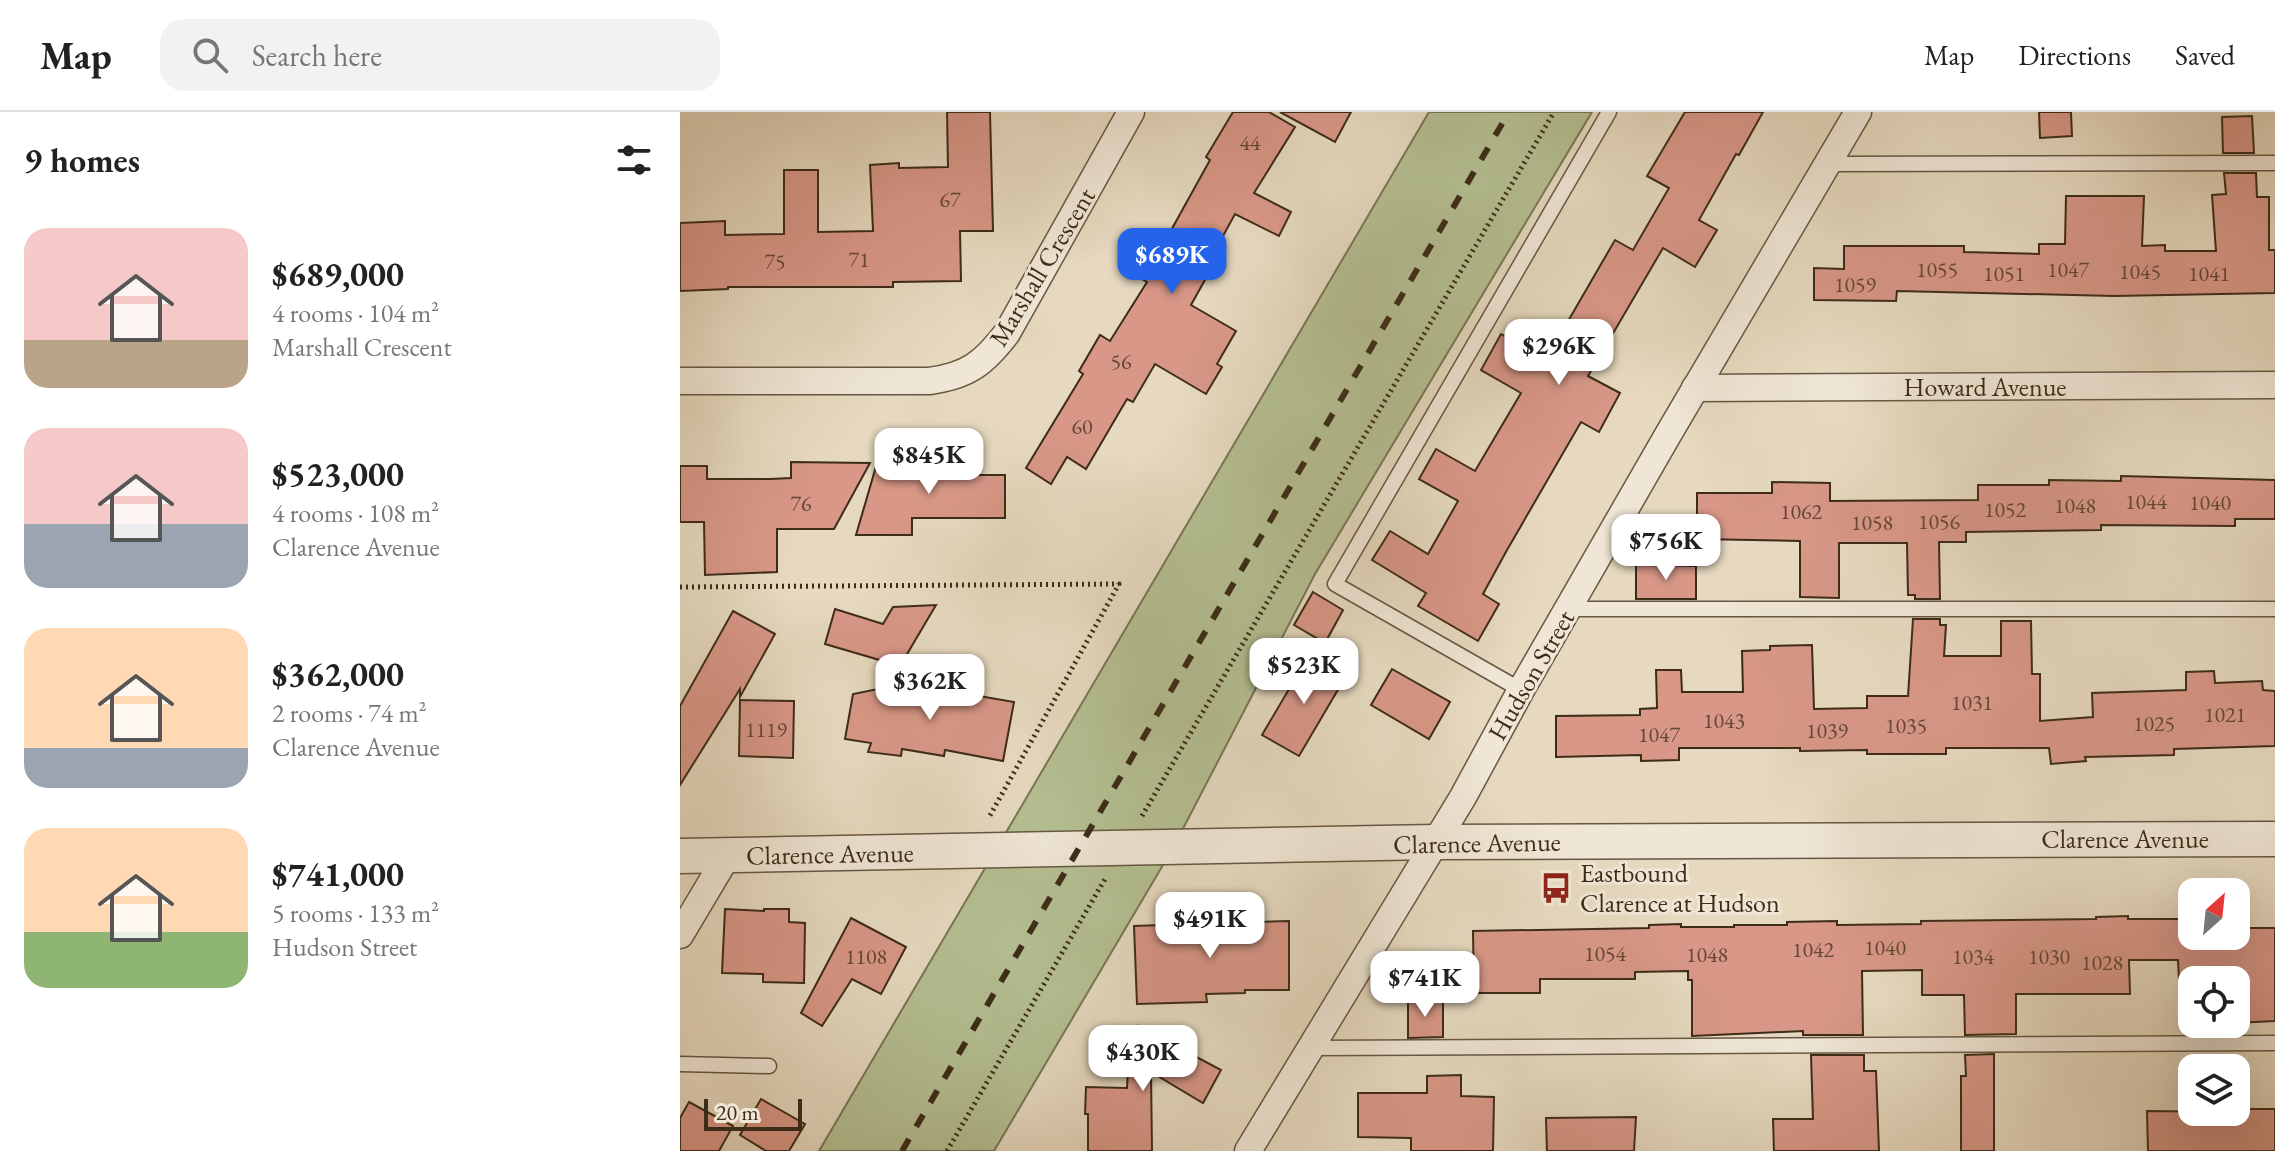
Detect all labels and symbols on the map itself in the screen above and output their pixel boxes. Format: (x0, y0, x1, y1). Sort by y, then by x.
house number: 44 (1239, 128, 1261, 157)
street label: Marshall Crescent (981, 181, 1103, 353)
house number: 67 (939, 185, 961, 214)
pin: $689K (1116, 228, 1228, 296)
house number: 71 (848, 245, 870, 274)
house number: 75 (764, 247, 786, 276)
house number: 1055 (1916, 255, 1958, 284)
house number: 1047 (2047, 255, 2090, 284)
house number: 1045 (2119, 257, 2161, 286)
house number: 1051 (1983, 259, 2025, 288)
house number: 1041 (2188, 259, 2230, 288)
house number: 1059 (1834, 270, 1877, 299)
pin: $296K (1503, 319, 1615, 387)
house number: 56 (1110, 347, 1132, 376)
street label: Howard Avenue (1904, 370, 2067, 404)
house number: 60 (1071, 412, 1093, 441)
pin: $845K (873, 428, 985, 496)
house number: 1044 (2125, 487, 2168, 516)
house number: 1040 (2189, 488, 2232, 517)
house number: 76 (790, 489, 812, 518)
house number: 1048 (2054, 491, 2096, 520)
house number: 1052 (1984, 495, 2027, 524)
house number: 1062 (1780, 497, 1823, 526)
house number: 1056 (1918, 507, 1961, 536)
house number: 1058 (1851, 508, 1893, 537)
pin: $756K (1610, 514, 1722, 582)
street label: Hudson Street (1480, 604, 1582, 746)
pin: $523K (1248, 638, 1360, 706)
pin: $362K (874, 654, 986, 722)
house number: 1031 (1951, 688, 1993, 717)
house number: 1021 (2204, 700, 2246, 729)
house number: 1043 (1703, 706, 1745, 735)
house number: 1025 (2133, 709, 2175, 738)
house number: 1035 (1885, 711, 1927, 740)
house number: 1119 (745, 715, 788, 744)
house number: 1039 (1806, 716, 1849, 745)
house number: 1047 (1638, 720, 1681, 749)
street label: Clarence Avenue (2041, 822, 2209, 856)
street label: Clarence Avenue (1393, 825, 1561, 861)
street label: Clarence Avenue (746, 836, 914, 872)
place label: Eastbound Clarence at Hudson (1580, 856, 1780, 920)
bus stop icon: Eastbound Clarence at Hudson (1539, 871, 1573, 905)
north arrow (2178, 878, 2250, 950)
pin: $491K (1154, 892, 1266, 960)
house number: 1040 (1864, 933, 1907, 962)
house number: 1042 (1792, 935, 1835, 964)
house number: 1054 (1584, 939, 1627, 968)
house number: 1048 (1686, 940, 1728, 969)
house number: 1108 (845, 942, 887, 971)
house number: 1034 (1952, 942, 1995, 971)
house number: 1030 (2028, 942, 2071, 971)
house number: 1028 (2081, 948, 2123, 977)
pin: $741K (1369, 951, 1481, 1019)
pin: $430K (1087, 1025, 1199, 1093)
scale bar (704, 1095, 802, 1131)

